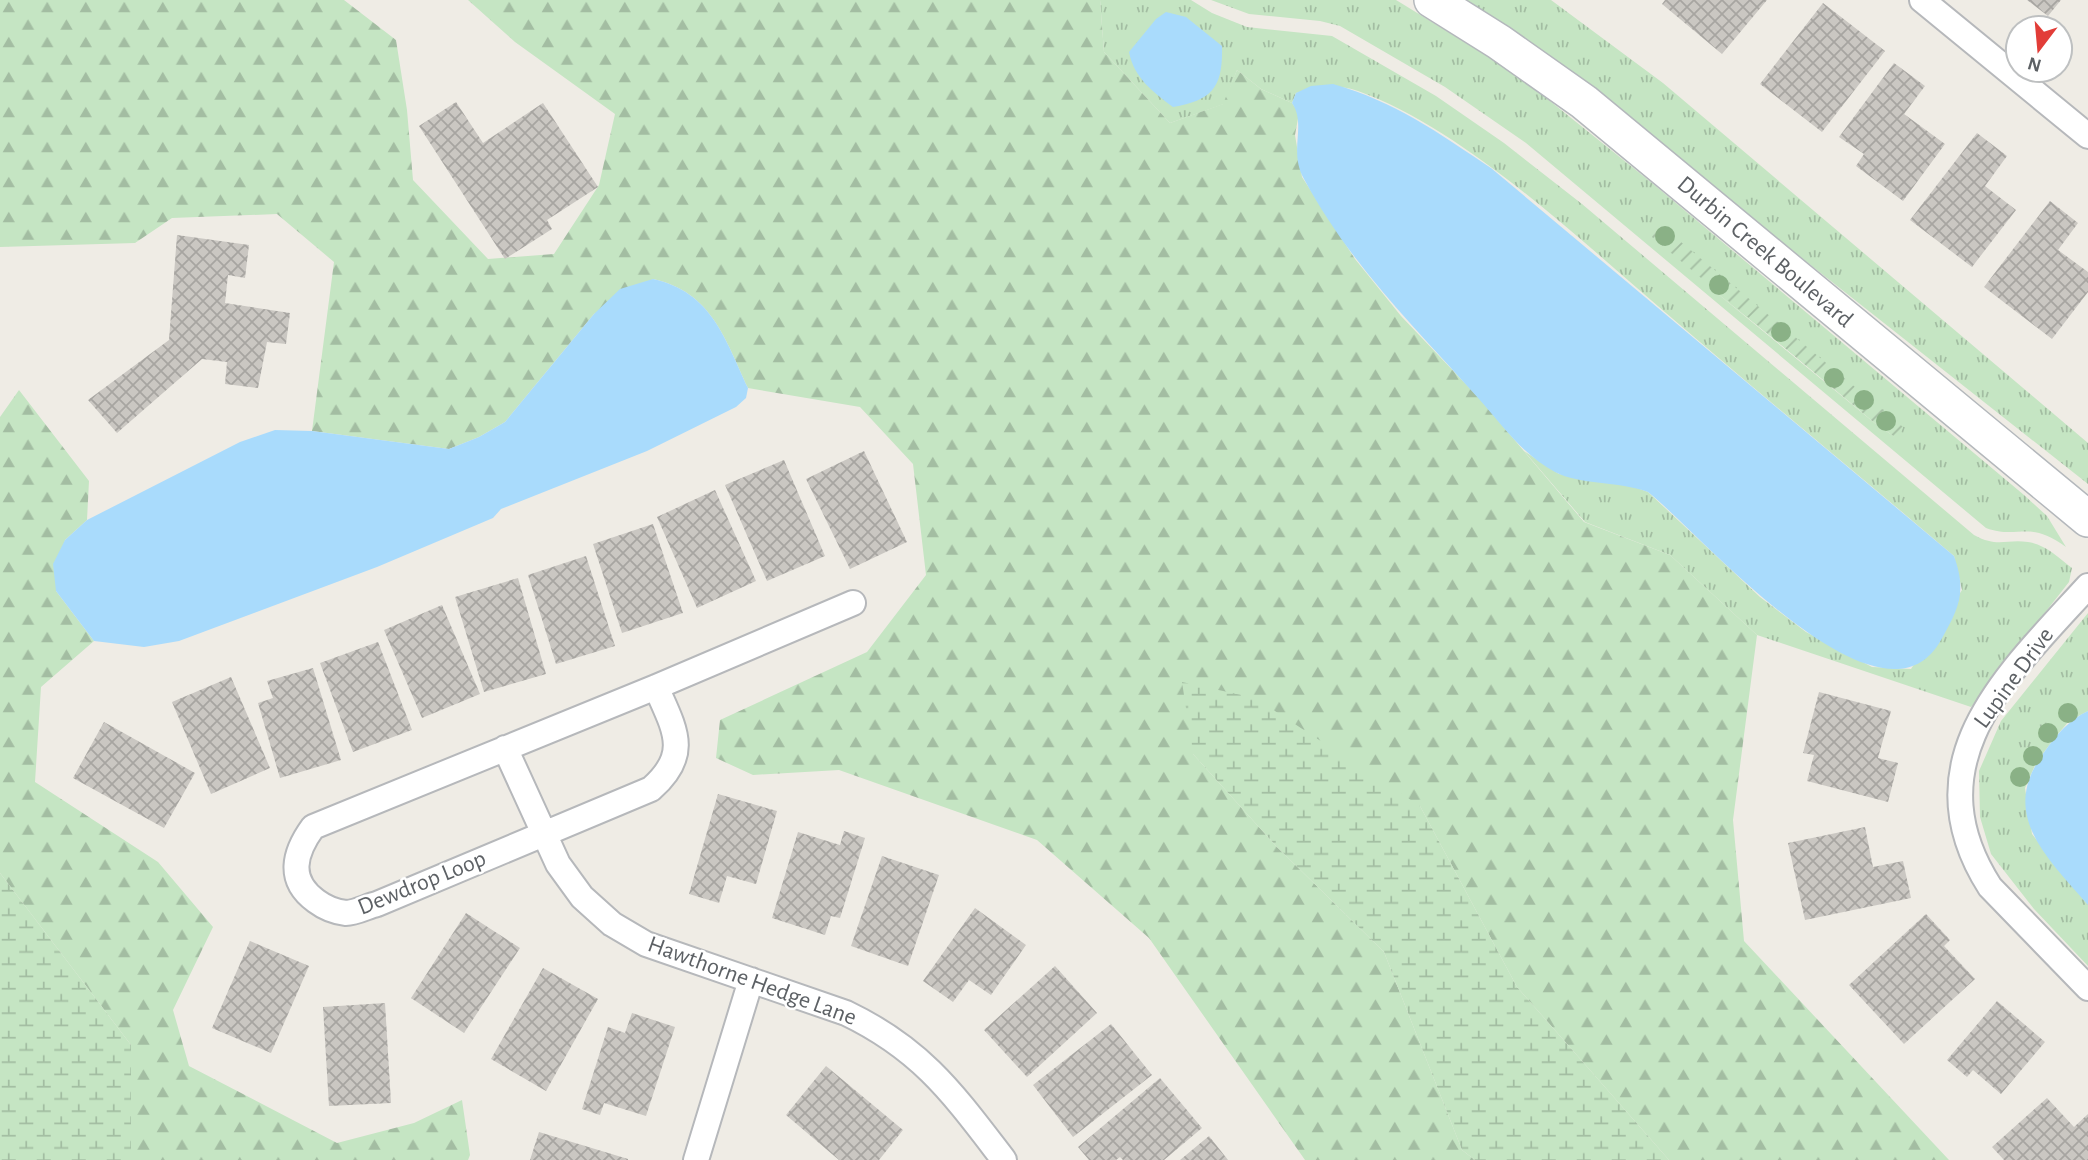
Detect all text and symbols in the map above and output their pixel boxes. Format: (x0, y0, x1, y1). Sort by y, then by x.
north arrow (2004, 14, 2074, 84)
text: N (2026, 53, 2044, 75)
street label: Durbin Creek Boulevard (1673, 172, 1857, 332)
street label: Lupine Drive (1970, 623, 2058, 733)
street label: Dewdrop Loop (354, 846, 490, 920)
street label: Hawthorne Hedge Lane (644, 932, 860, 1030)

